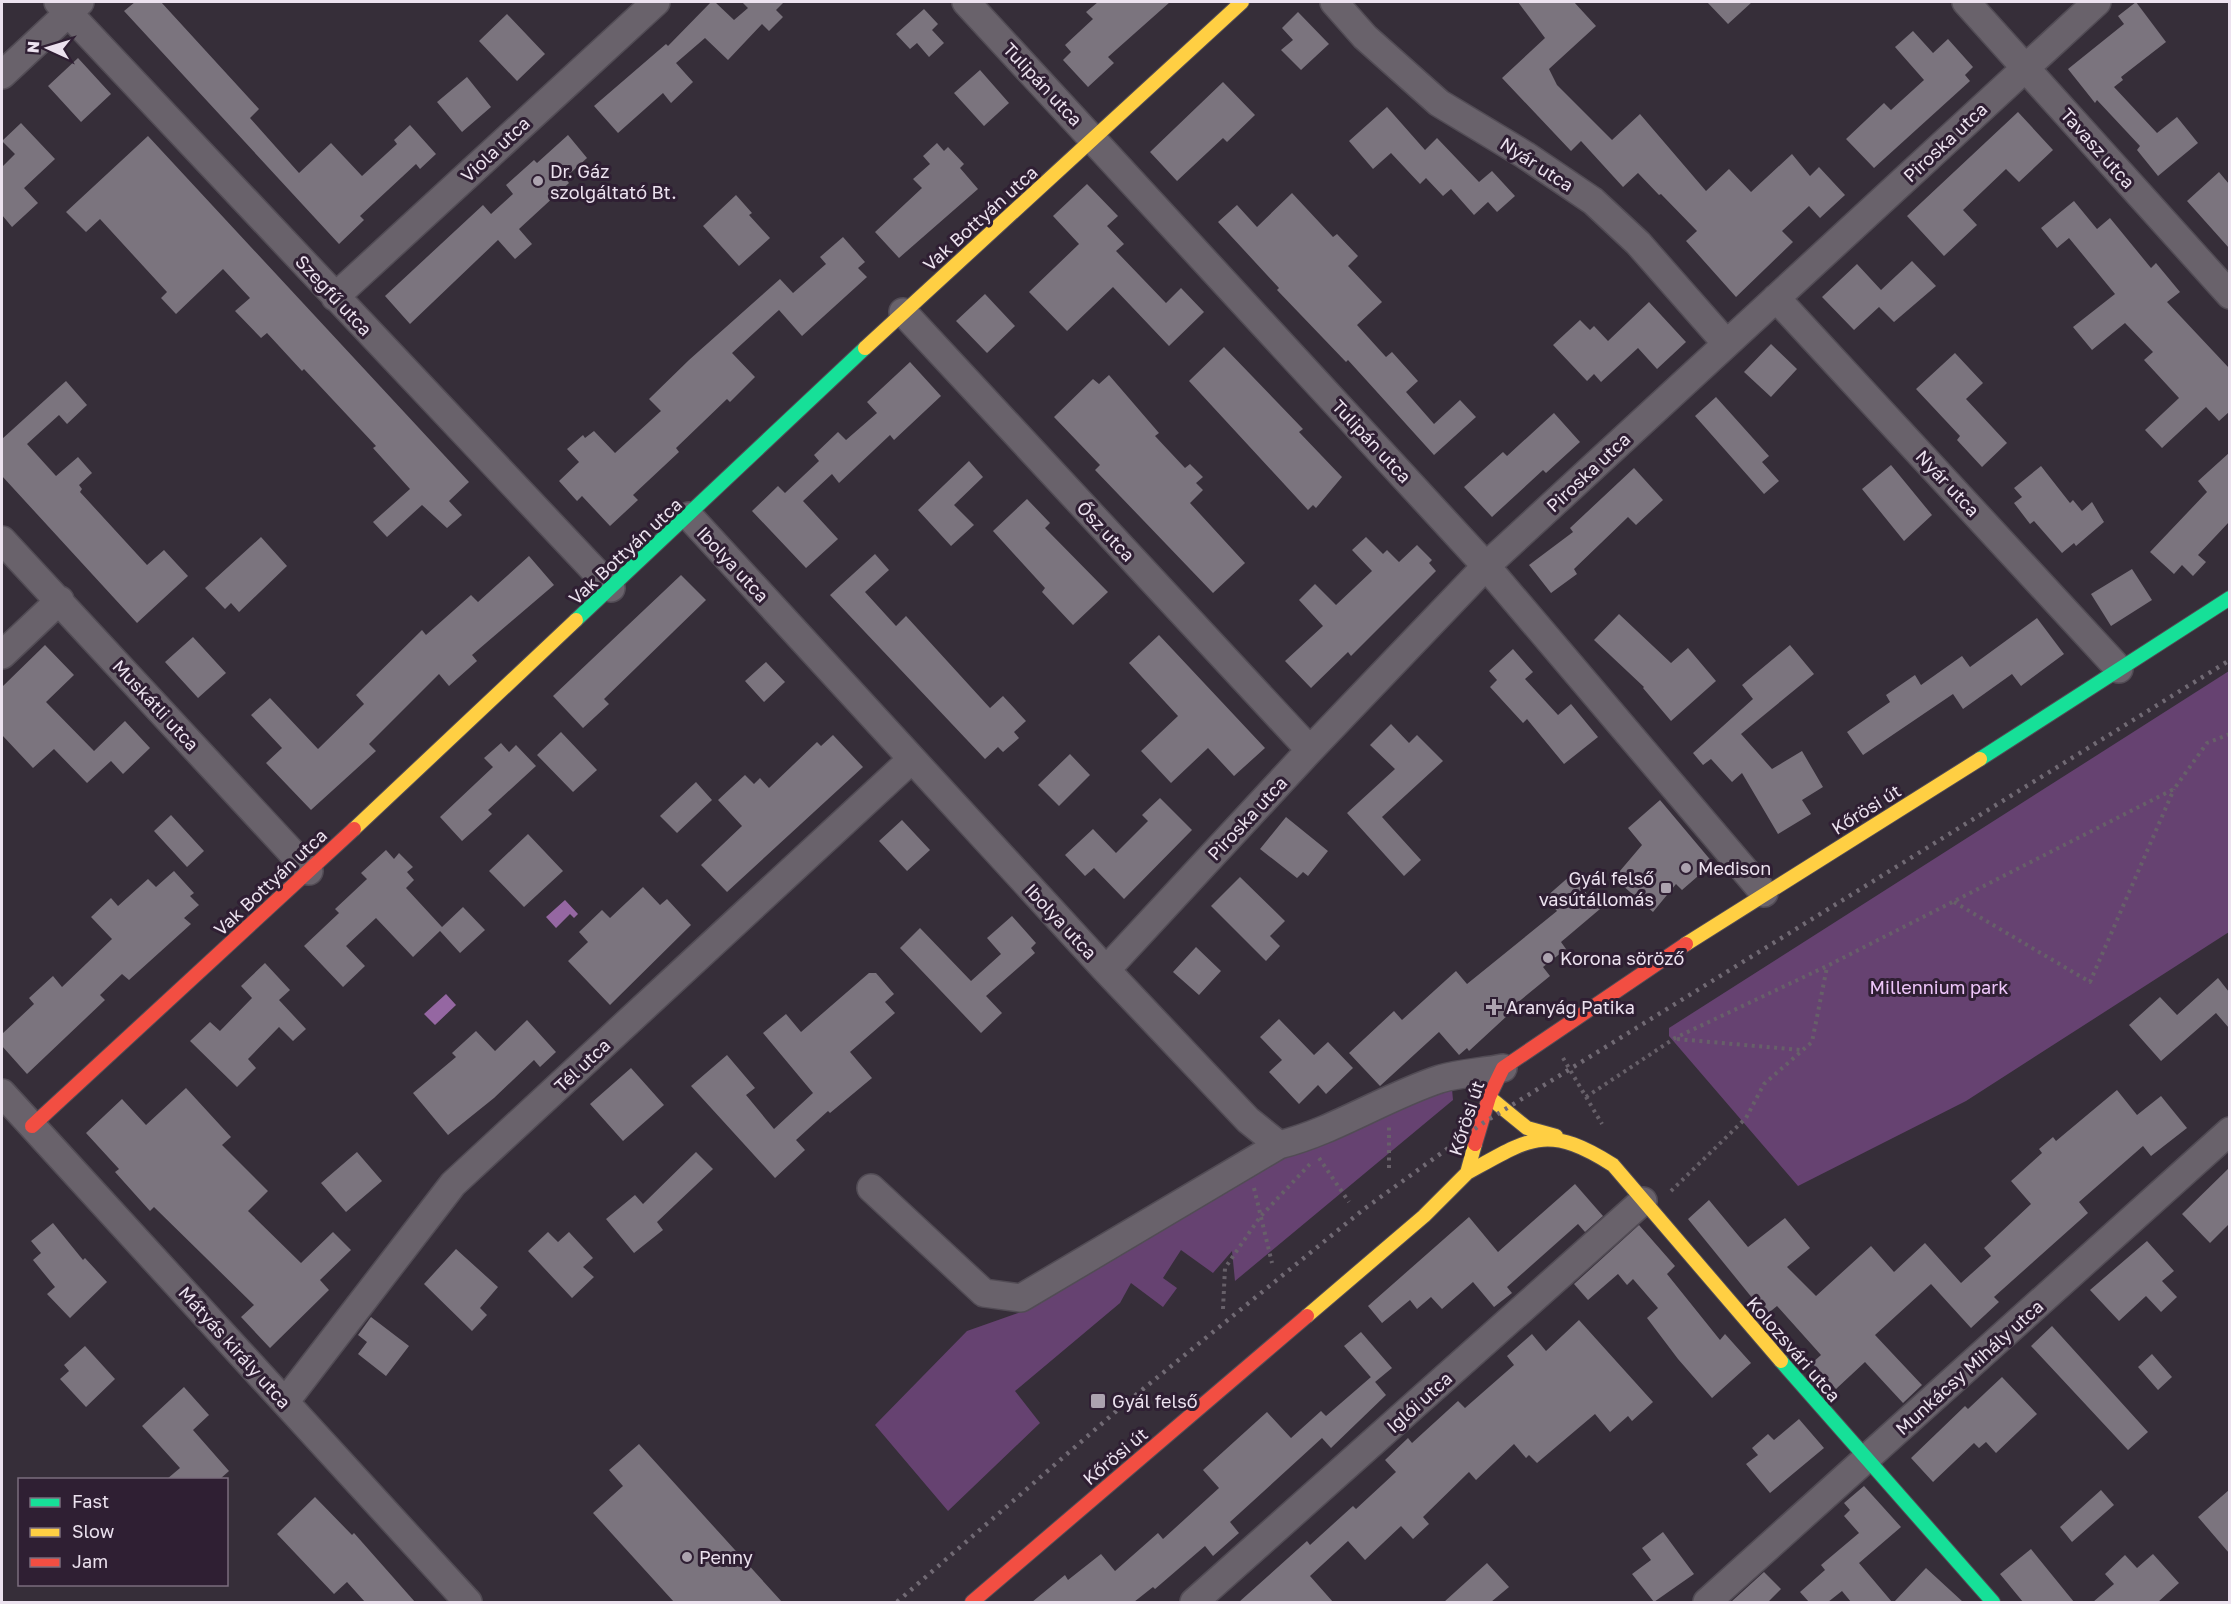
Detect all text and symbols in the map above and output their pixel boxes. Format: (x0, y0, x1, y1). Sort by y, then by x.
north arrow (18, 18, 78, 78)
street label: Tulipán utca (999, 38, 1087, 130)
text: N (23, 40, 43, 54)
street label: Piroska utca (1899, 98, 1991, 186)
street label: Tavasz utca (2056, 103, 2140, 193)
street label: Viola utca (456, 112, 534, 186)
street label: Nyár utca (1496, 132, 1578, 196)
place label: Dr. Gáz szolgáltató Bt. (550, 160, 677, 203)
street label: Vak Bottyán utca (918, 161, 1042, 275)
marker: Dr. Gáz szolgáltató Bt. (531, 174, 545, 188)
street label: Szegfű utca (291, 250, 377, 340)
street label: Tulipán utca (1328, 395, 1416, 487)
street label: Piroska utca (1542, 428, 1634, 516)
street label: Nyár utca (1912, 445, 1984, 521)
street label: Vak Bottyán utca (564, 493, 686, 609)
street label: Ősz utca (1073, 496, 1139, 566)
street label: Ibolya utca (692, 522, 774, 606)
street label: Muskátli utca (108, 655, 204, 755)
street label: Piroska utca (1203, 772, 1291, 864)
street label: Kőrösi út (1827, 779, 1905, 839)
street label: Vak Bottyán utca (209, 824, 331, 940)
place label: Medison (1698, 857, 1771, 879)
marker: Medison (1679, 861, 1693, 875)
place label: Gyál felső vasútállomás (1539, 867, 1654, 910)
street label: Ibolya utca (1020, 879, 1102, 963)
marker: Gyál felső vasútállomás (1659, 881, 1673, 895)
place label: Korona söröző (1560, 947, 1684, 969)
marker: Korona söröző (1541, 951, 1555, 965)
park label: Millennium park (1870, 976, 2008, 998)
place label: Aranyág Patika (1506, 996, 1635, 1018)
marker: Aranyág Patika (1487, 1000, 1501, 1014)
street label: Tél utca (550, 1034, 614, 1096)
street label: Kőrösi út (1444, 1078, 1488, 1158)
street label: Mátyás király utca (174, 1281, 296, 1413)
street label: Kolozsvári utca (1742, 1292, 1846, 1406)
street label: Munkácsy Mihály utca (1891, 1295, 2047, 1439)
street label: Iglói utca (1382, 1367, 1456, 1437)
place label: Gyál felső (1112, 1390, 1198, 1412)
marker: Gyál felső (1089, 1392, 1107, 1410)
street label: Kőrösi út (1078, 1423, 1152, 1489)
legend (18, 1478, 228, 1586)
text: Fast (72, 1490, 109, 1512)
text: Slow (72, 1520, 115, 1542)
place label: Penny (699, 1546, 753, 1568)
text: Jam (72, 1550, 108, 1572)
marker: Penny (680, 1550, 694, 1564)

